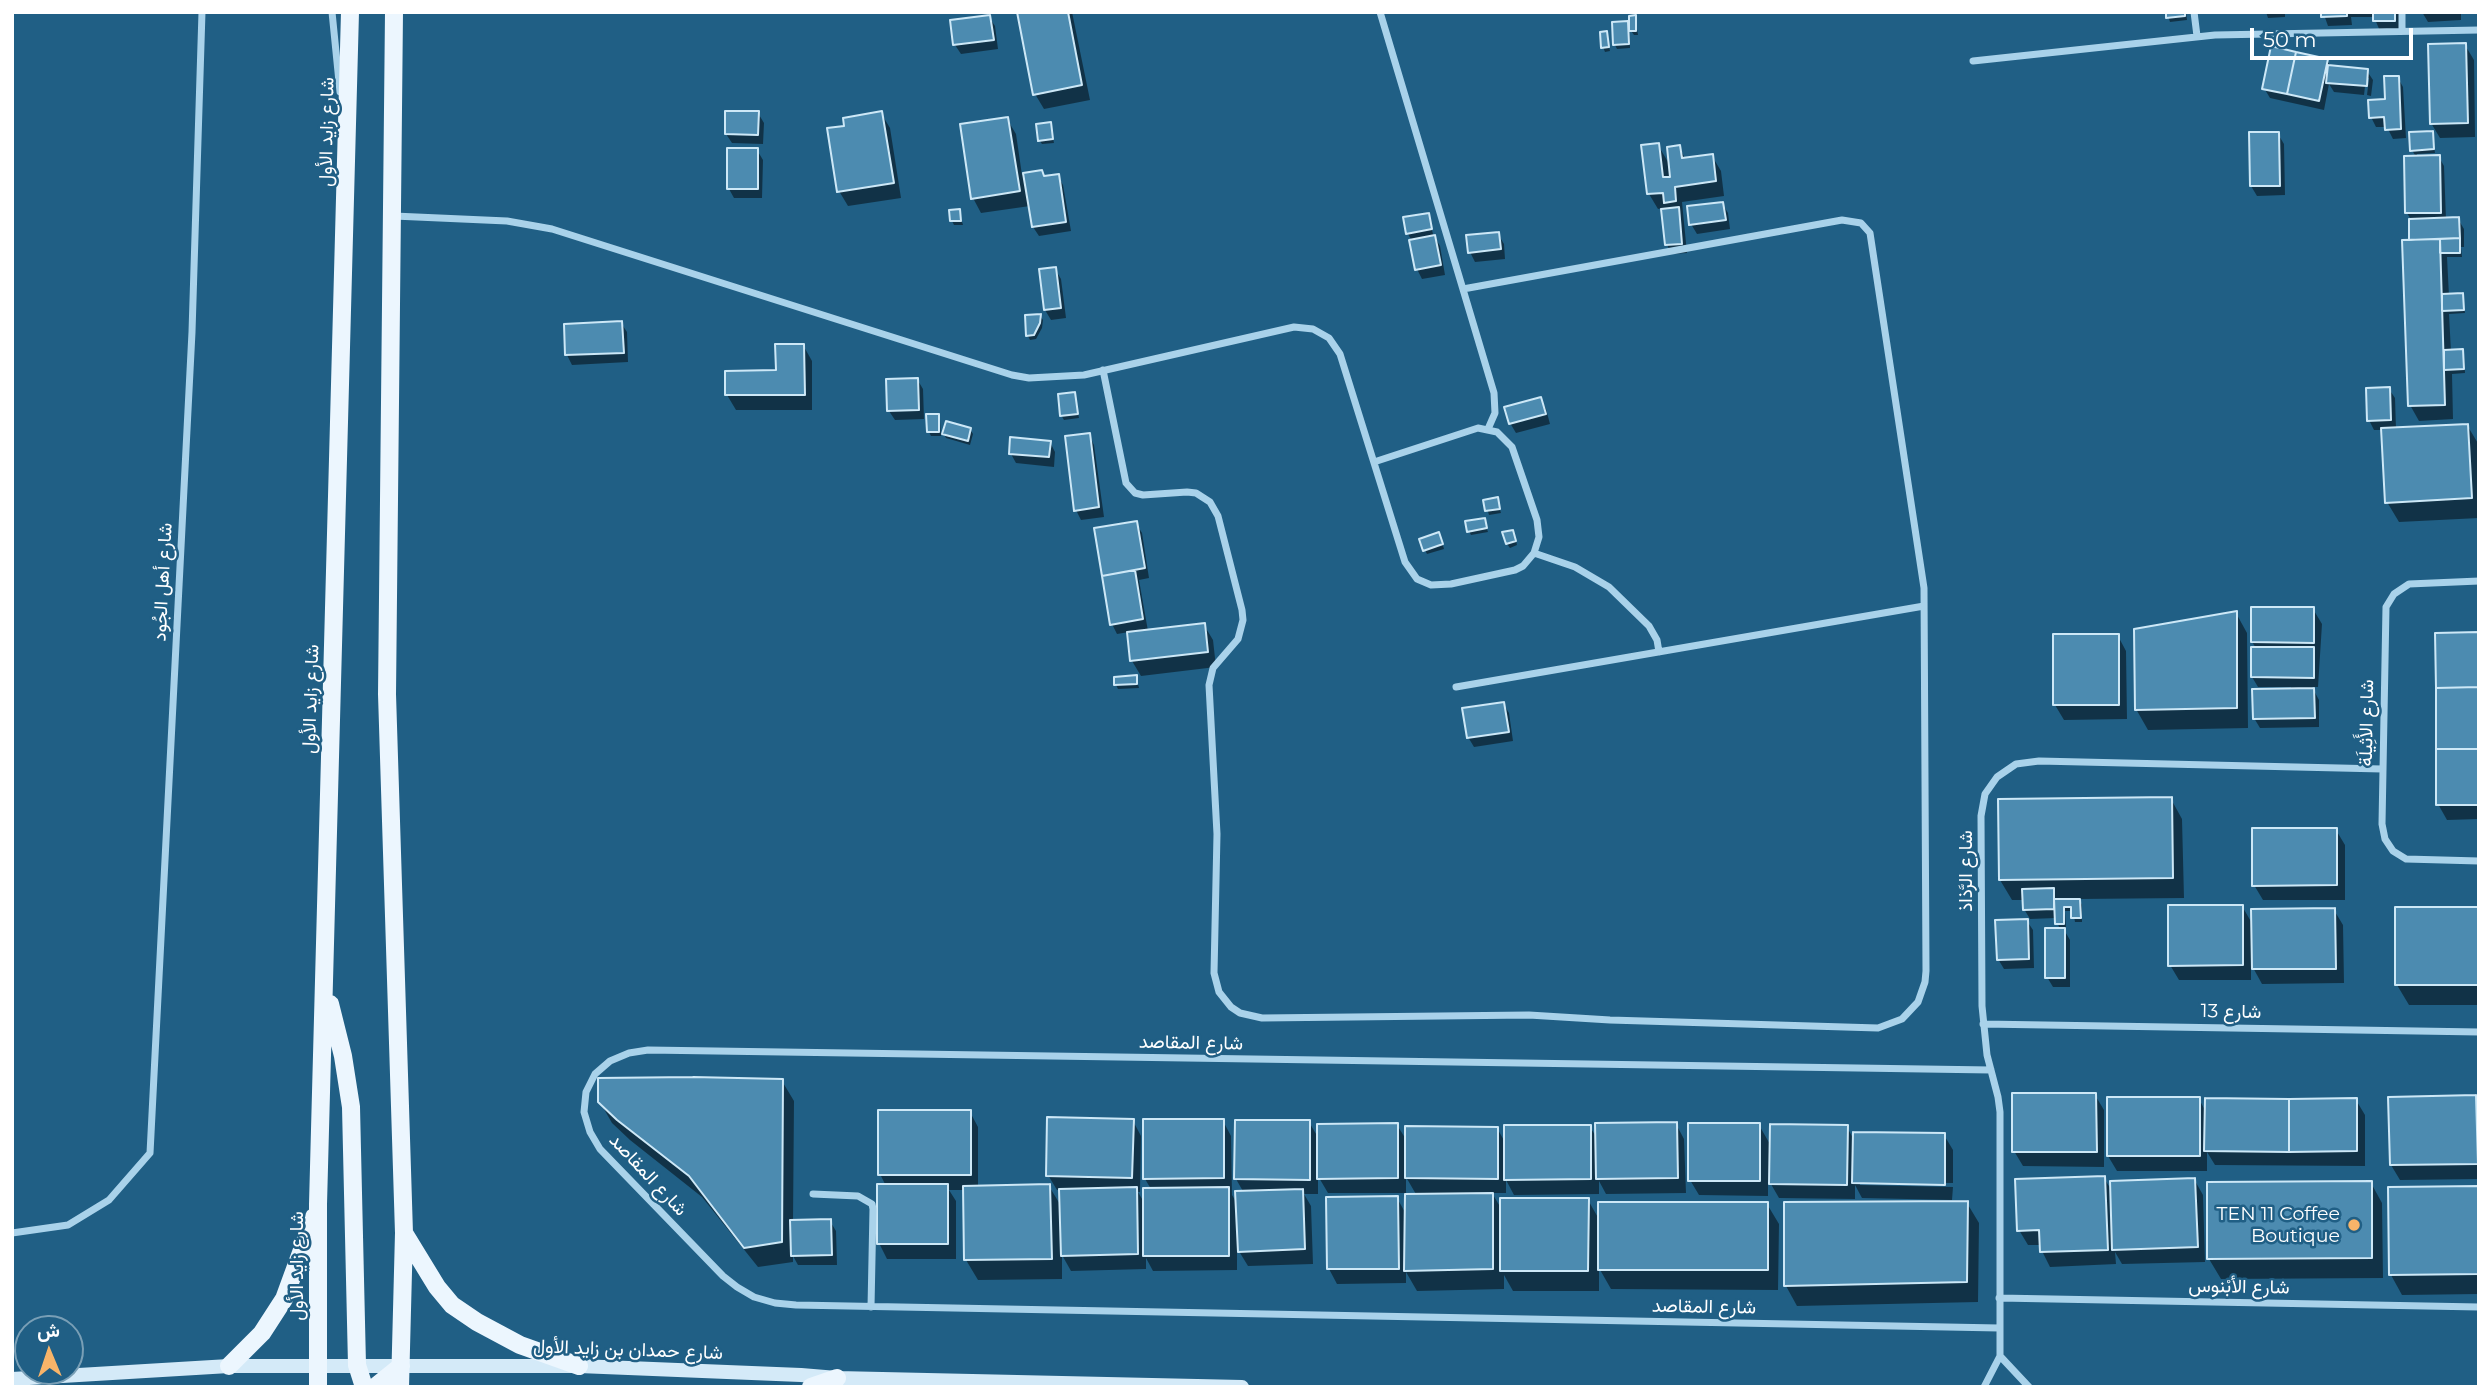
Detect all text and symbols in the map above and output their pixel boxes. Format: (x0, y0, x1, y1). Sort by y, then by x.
scale bar (2253, 14, 2416, 58)
text: 50 m (2263, 27, 2317, 52)
street label: شارع زايد الأول (315, 77, 339, 187)
street label: شارع أهل الجُود (149, 522, 177, 642)
street label: شارع زايد الأول (298, 644, 324, 754)
street label: شارع الأَثِيلَة (2355, 679, 2379, 767)
street label: شارع الرَّذاذ (1955, 830, 1977, 912)
street label: شارع 13 (2200, 1000, 2262, 1024)
street label: شارع المقاصد (1139, 1031, 1243, 1055)
street label: شارع المقاصد (604, 1129, 692, 1221)
place label: TEN 11 Coffee Boutique (2217, 1203, 2340, 1247)
street label: شارع زايد الأول (286, 1211, 308, 1321)
marker: TEN 11 Coffee Boutique (2346, 1217, 2362, 1233)
street label: شارع الأبْنوس (2188, 1275, 2290, 1299)
street label: شارع المقاصد (1652, 1295, 1756, 1319)
north arrow (14, 1315, 84, 1385)
text: ش (37, 1319, 60, 1342)
street label: شارع حمدان بن زايد الأول (533, 1335, 723, 1365)

